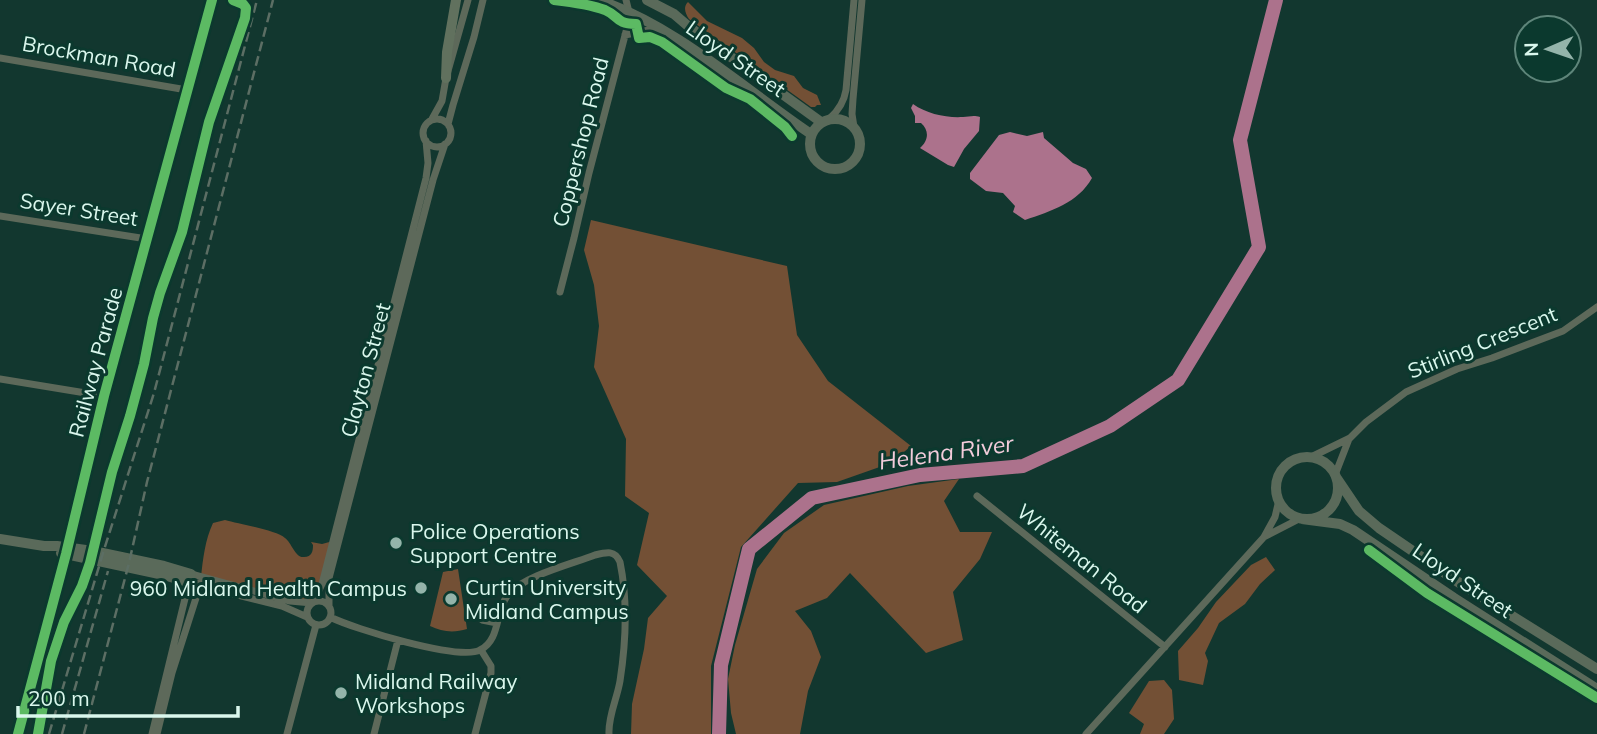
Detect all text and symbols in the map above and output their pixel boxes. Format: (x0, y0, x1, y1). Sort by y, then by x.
street label: Lloyd Street (681, 14, 791, 102)
north arrow (1513, 14, 1583, 84)
street label: Brockman Road (20, 30, 178, 82)
text: N (1519, 42, 1543, 57)
street label: Coppershop Road (546, 54, 614, 230)
street label: Sayer Street (18, 187, 140, 231)
street label: Railway Parade (62, 284, 128, 440)
street label: Clayton Street (335, 300, 395, 440)
street label: Stirling Crescent (1404, 300, 1560, 384)
water label: Helena River (877, 428, 1017, 476)
street label: Whiteman Road (1012, 498, 1152, 618)
place label: Police Operations Support Centre (410, 518, 580, 568)
marker: Police Operations Support Centre (388, 535, 404, 551)
street label: Lloyd Street (1408, 537, 1518, 623)
place label: Curtin University Midland Campus (465, 574, 629, 624)
place label: 960 Midland Health Campus (130, 575, 407, 601)
marker: 960 Midland Health Campus (413, 580, 429, 596)
marker: Curtin University Midland Campus (443, 591, 459, 607)
place label: Midland Railway Workshops (355, 668, 517, 718)
scale bar (18, 674, 238, 718)
text: 200 m (28, 685, 90, 711)
marker: Midland Railway Workshops (333, 685, 349, 701)

